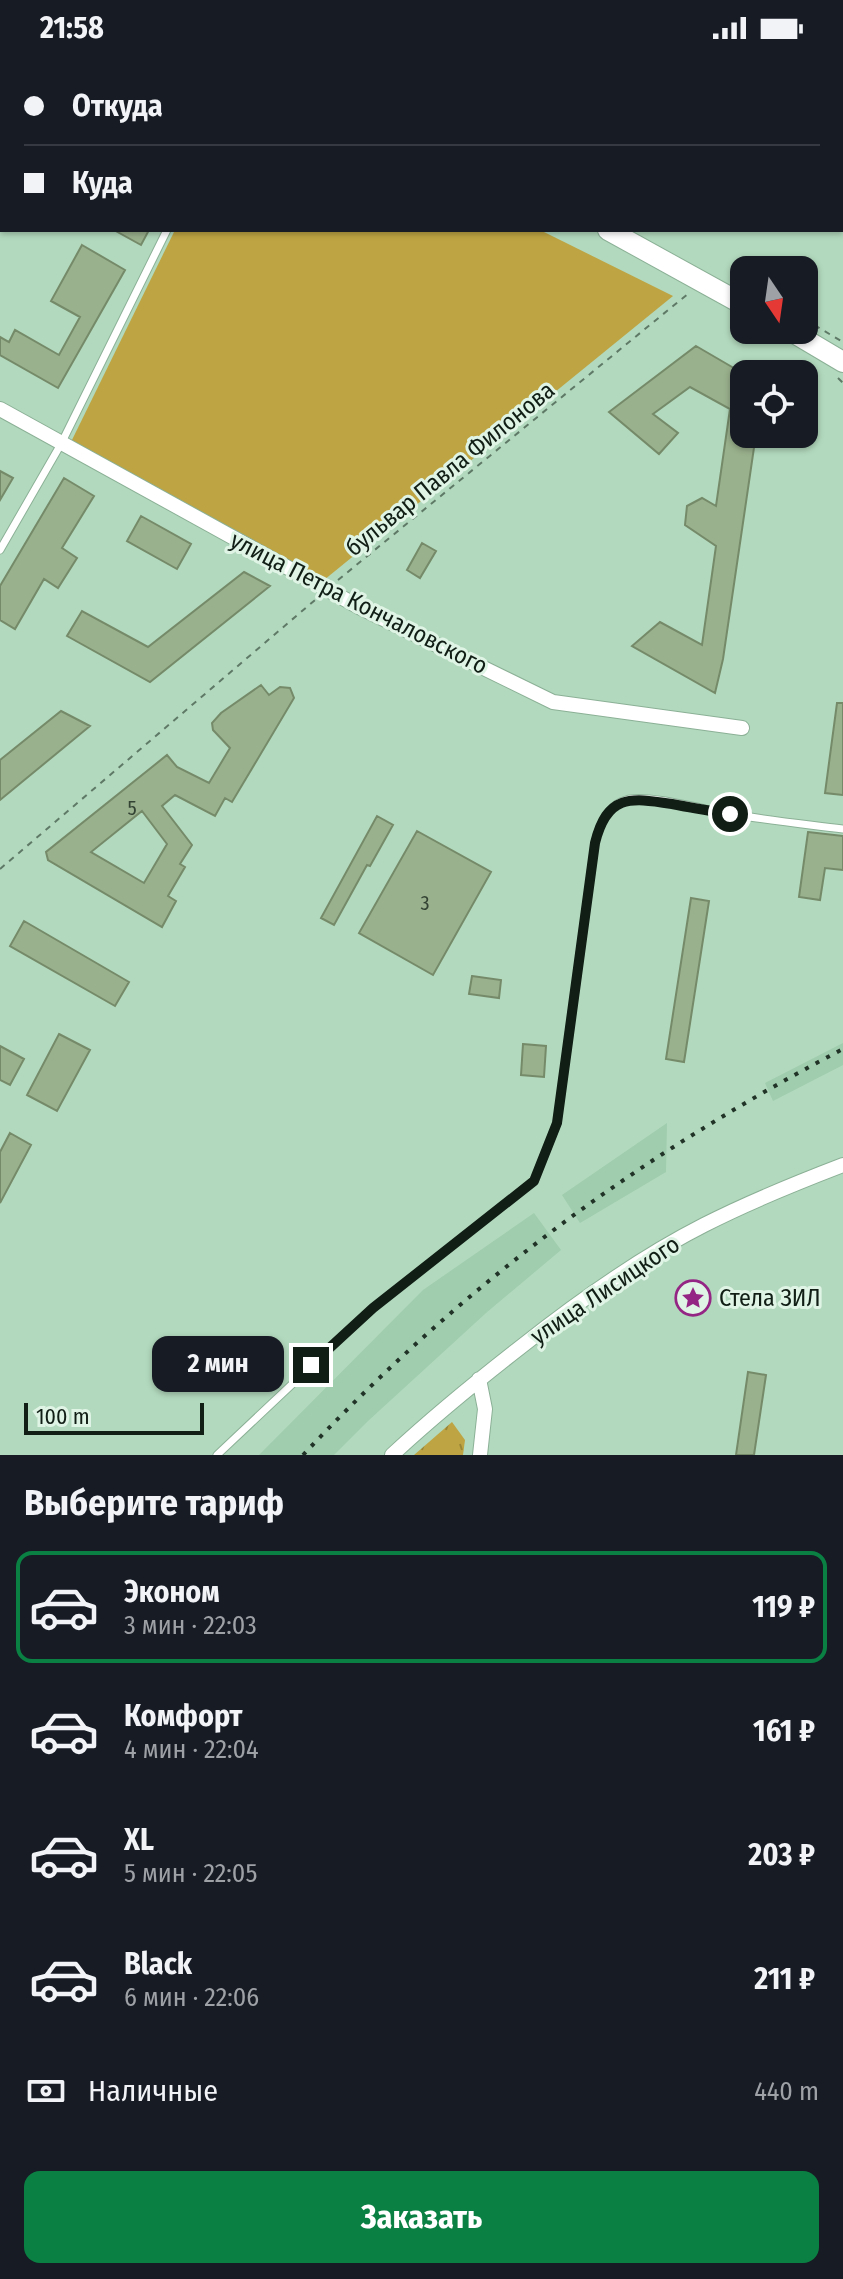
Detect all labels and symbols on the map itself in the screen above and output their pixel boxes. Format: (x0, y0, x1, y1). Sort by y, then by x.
north arrow (730, 256, 818, 344)
street label: бульвар Павла Филонова (340, 376, 560, 562)
street label: улица Петра Кончаловского (226, 526, 492, 680)
house number: 5 (127, 796, 137, 820)
route start (712, 796, 748, 832)
house number: 3 (420, 891, 430, 915)
street label: улица Лисицкого (525, 1230, 685, 1350)
place icon: Стела ЗИЛ (674, 1279, 712, 1317)
place label: Стела ЗИЛ (719, 1284, 821, 1312)
callout: 2 мин (151, 1337, 283, 1393)
route end (293, 1347, 329, 1383)
scale bar (24, 1399, 204, 1435)

